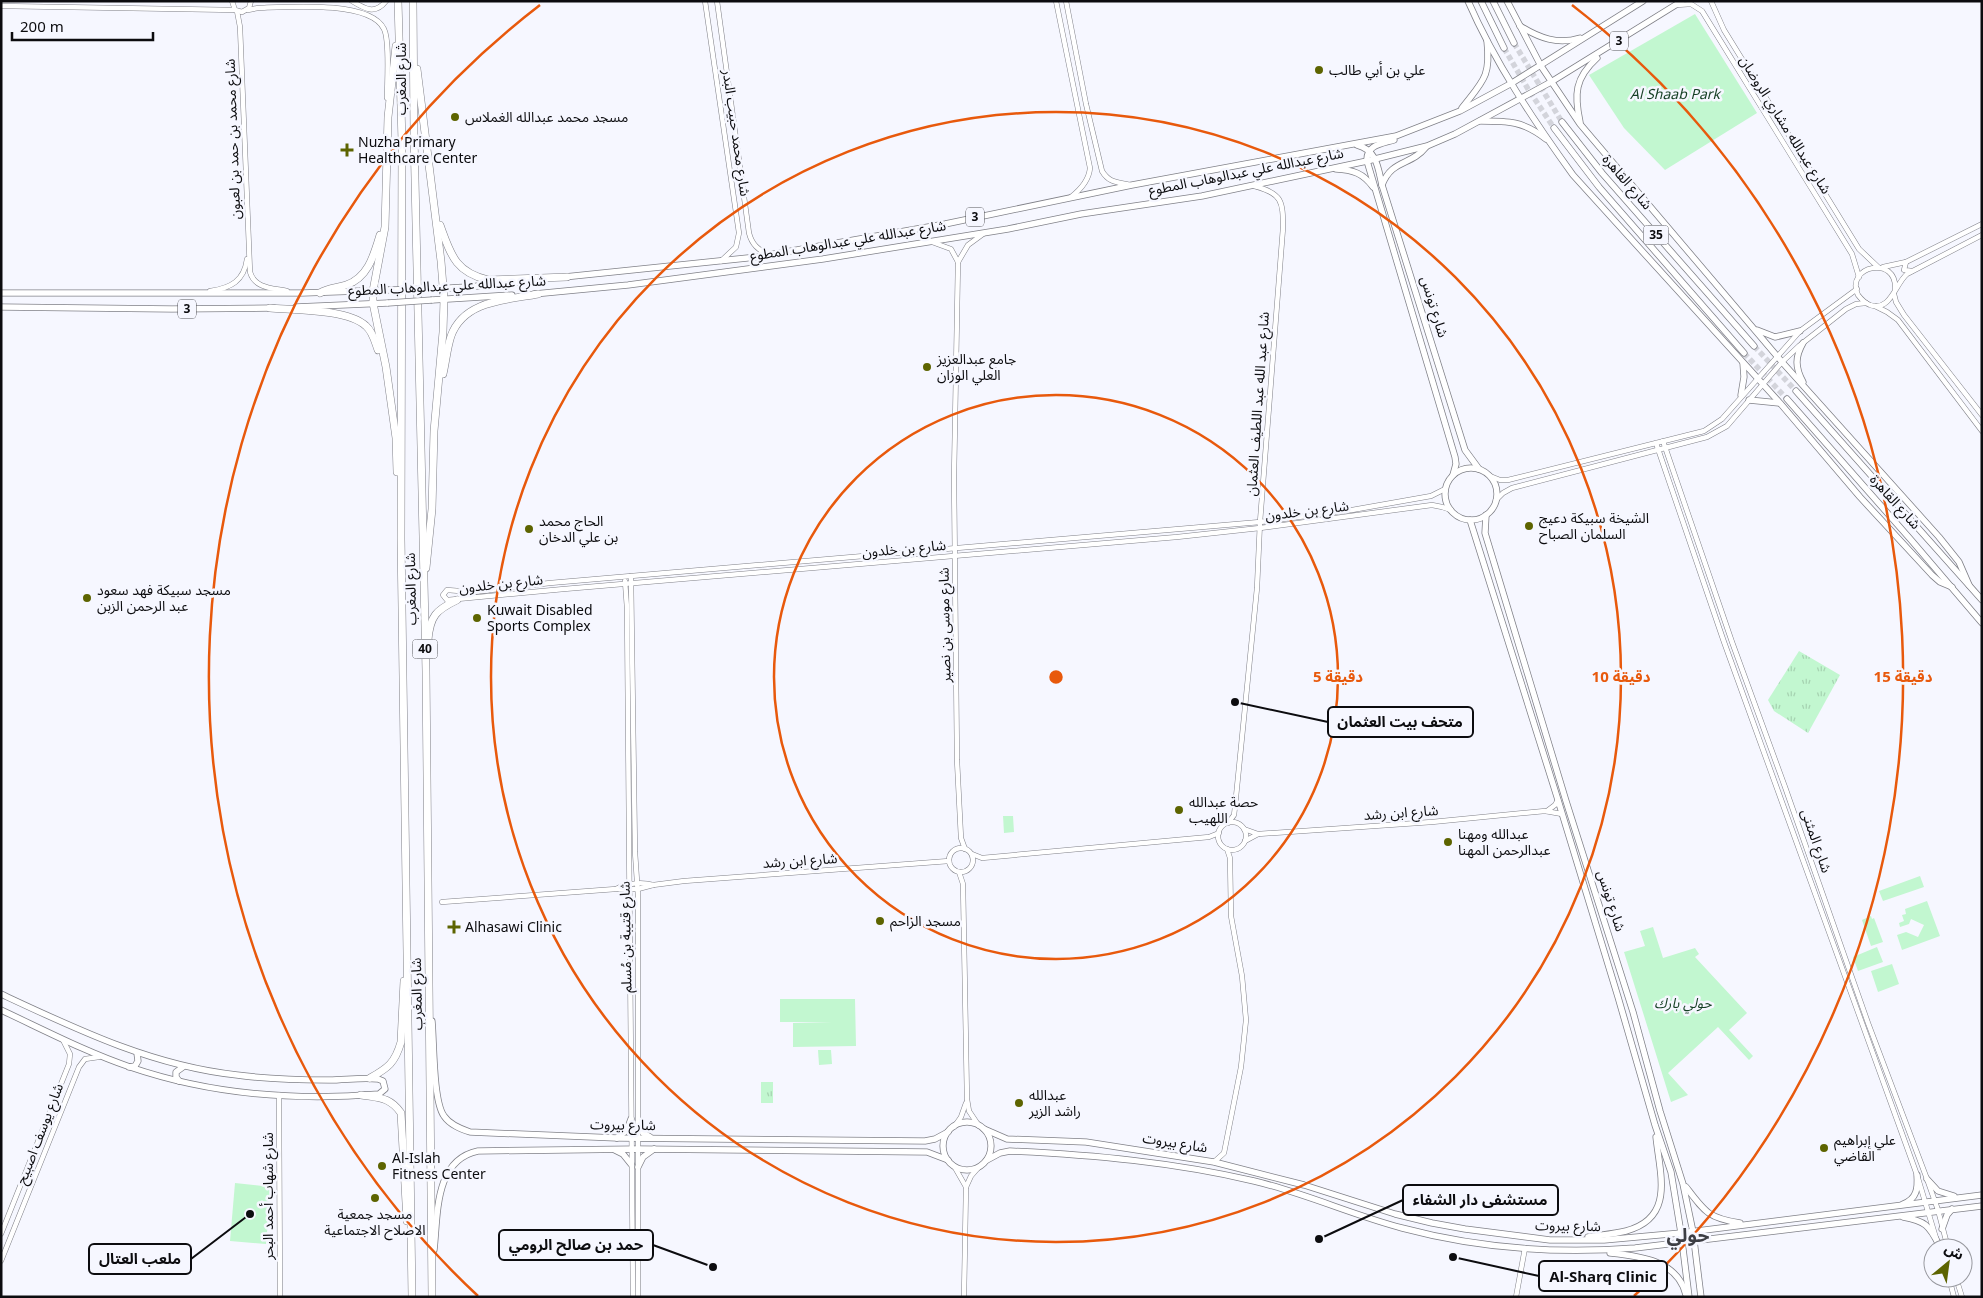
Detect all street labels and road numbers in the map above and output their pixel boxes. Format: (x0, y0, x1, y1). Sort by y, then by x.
road number: 3 (1610, 31, 1628, 50)
street label: شارع المغرب (387, 43, 416, 115)
street label: شارع عبدالله مشاري الروضان (1730, 50, 1840, 200)
street label: شارع محمد بن حمد بن لعبون (216, 58, 250, 220)
street label: شارع محمد حبيب البدر (713, 67, 759, 198)
street label: شارع عبدالله علي عبدالوهاب المطوع (1146, 139, 1346, 205)
street label: شارع القاهرة (1594, 147, 1660, 217)
road number: 3 (966, 208, 984, 226)
street label: شارع عبدالله علي عبدالوهاب المطوع (748, 211, 948, 271)
road number: 35 (1644, 226, 1668, 244)
street label: شارع عبدالله علي عبدالوهاب المطوع (347, 266, 547, 306)
street label: شارع تونس (1411, 273, 1457, 341)
road number: 3 (178, 300, 196, 318)
street label: شارع عبد الله عبد اللطيف العثمان (1237, 311, 1279, 497)
street label: شارع القاهرة (1862, 467, 1928, 537)
street label: شارع بن خلدون (1263, 491, 1351, 531)
street label: شارع بن خلدون (861, 531, 947, 567)
street label: شارع المغرب (396, 552, 426, 626)
street label: شارع بن خلدون (458, 565, 544, 603)
street label: شارع موسى بن نصير (929, 567, 961, 684)
road number: 40 (412, 640, 438, 659)
street label: شارع ابن رشد (1363, 796, 1439, 830)
street label: شارع المثنى (1791, 805, 1841, 877)
street label: شارع ابن رشد (762, 844, 838, 878)
street label: شارع تونس (1587, 866, 1635, 936)
street label: شارع قتيبة بن مُسلم (611, 881, 641, 993)
street label: شارع المغرب (402, 957, 432, 1031)
street label: شارع يوسف اصبيح (7, 1079, 73, 1189)
street label: شارع بيروت (590, 1110, 656, 1140)
street label: شارع بيروت (1140, 1124, 1210, 1162)
street label: شارع شهاب أحمد البحر (254, 1132, 283, 1261)
street label: شارع بيروت (1535, 1211, 1601, 1241)

